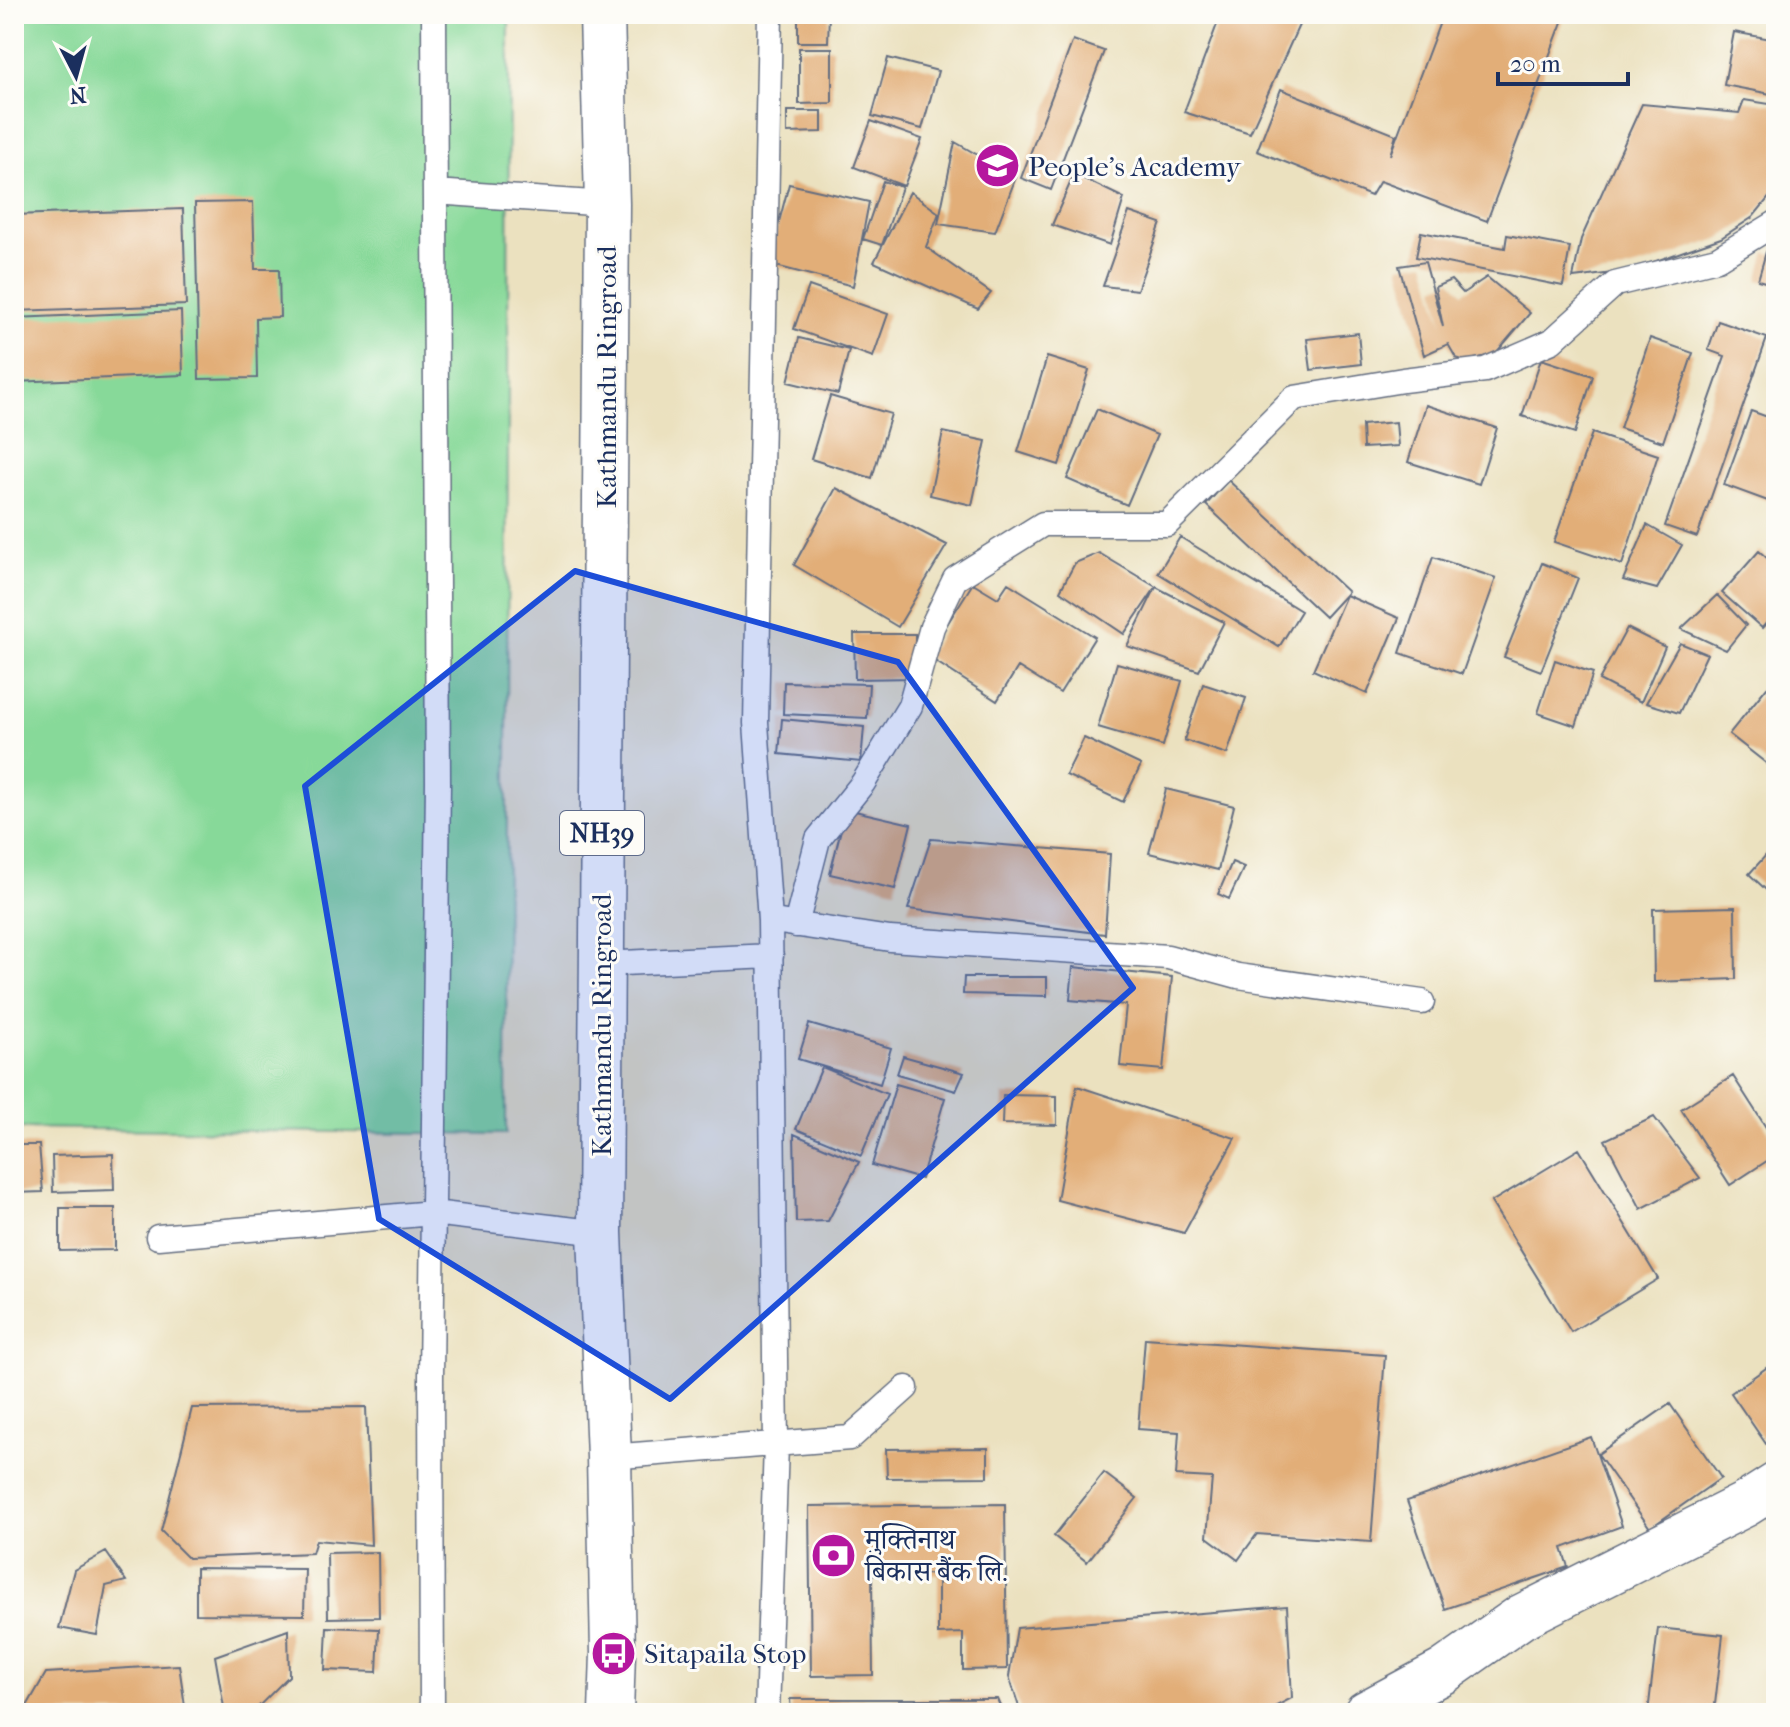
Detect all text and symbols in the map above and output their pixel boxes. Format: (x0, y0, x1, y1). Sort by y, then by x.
north arrow (36, 36, 116, 116)
scale bar (1498, 36, 1628, 86)
text: 20 m (1510, 50, 1561, 78)
text: N (68, 81, 88, 109)
school or university icon: People's Academy (973, 142, 1021, 190)
place label: People's Academy (1028, 150, 1242, 183)
street label: Kathmandu Ringroad (590, 245, 623, 508)
road number: NH39 (560, 811, 644, 855)
street label: Kathmandu Ringroad (585, 893, 618, 1156)
place label: मुक्तिनाथ बिकास बैंक लि. (863, 1523, 1008, 1588)
bank icon: मुक्तिनाथ बिकास बैंक लि. (810, 1531, 858, 1579)
bus stop icon: Sitapaila Stop (589, 1629, 637, 1677)
place label: Sitapaila Stop (644, 1637, 806, 1670)

